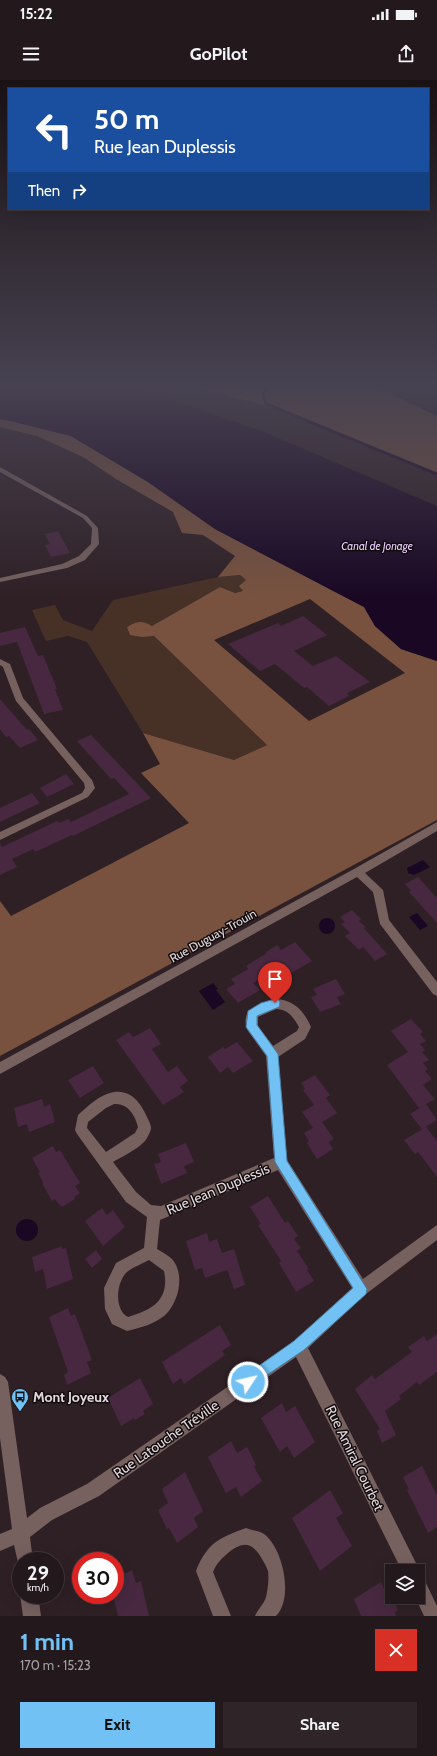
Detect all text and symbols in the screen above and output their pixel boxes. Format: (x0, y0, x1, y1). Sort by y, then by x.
text: 15:22 (20, 5, 53, 23)
icon: menu (20, 43, 42, 65)
text: GoPilot (190, 43, 247, 65)
icon: share (395, 43, 417, 65)
text: 50 m (94, 102, 159, 136)
icon: left (28, 104, 80, 156)
text: Rue Jean Duplessis (94, 136, 236, 158)
icon: right (68, 180, 90, 202)
text: Then (28, 182, 60, 200)
water label: Canal de Jonage (341, 539, 413, 553)
street label: Rue Duguay-Trouin (167, 905, 259, 966)
pin (258, 962, 292, 1003)
icon: arrive (264, 968, 286, 990)
street label: Rue Jean Duplessis (164, 1159, 272, 1219)
position arrow (227, 1361, 269, 1403)
bus stop icon: Mont Joyeux (10, 1387, 30, 1412)
place label: Mont Joyeux (33, 1388, 109, 1406)
street label: Rue Latouche Tréville (110, 1396, 222, 1482)
street label: Rue Amiral Courbet (322, 1402, 388, 1514)
speed limit sign: 30 (72, 1552, 124, 1604)
text: 29 (27, 1561, 49, 1585)
map controls (385, 1564, 425, 1604)
button: layers (385, 1564, 425, 1604)
text: km/h (27, 1581, 49, 1594)
text: 1 min (20, 1627, 74, 1656)
button: close (375, 1629, 417, 1671)
text: 170 m · 15:23 (20, 1657, 91, 1673)
button: Exit (20, 1702, 215, 1748)
button: Share (223, 1702, 417, 1748)

